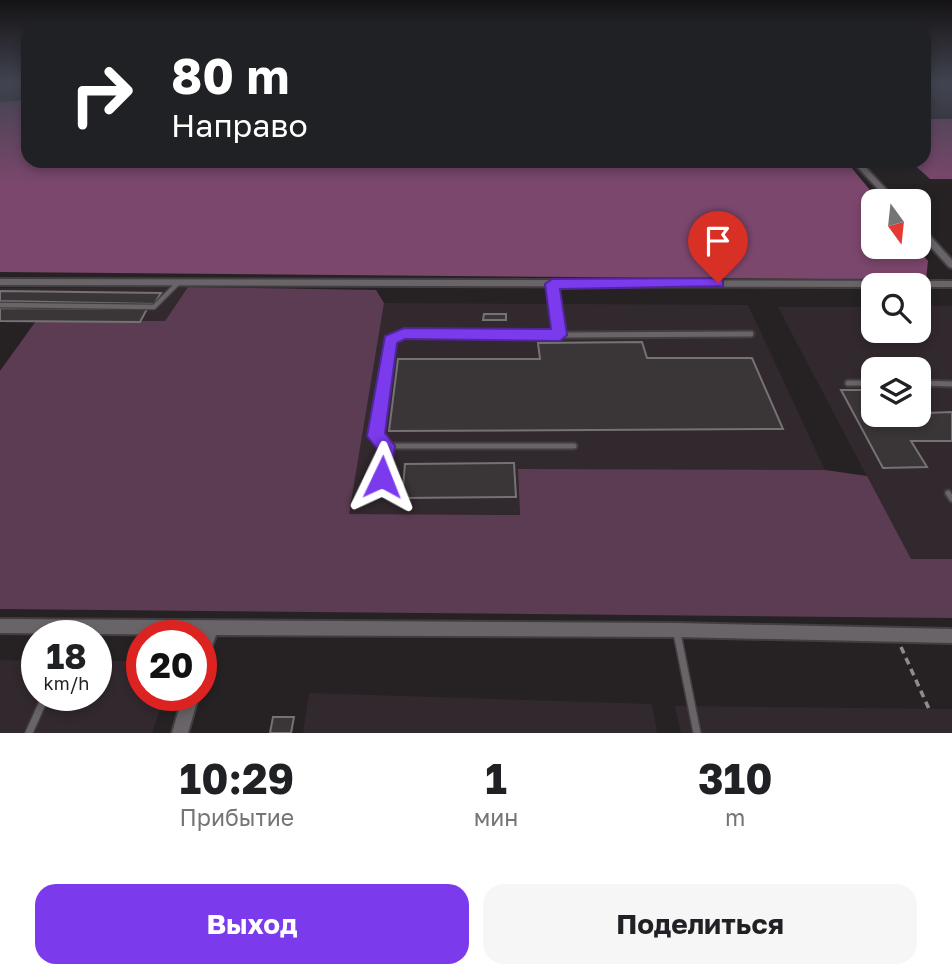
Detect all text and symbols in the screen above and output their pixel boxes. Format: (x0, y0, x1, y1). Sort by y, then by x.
text: 80 m (171, 46, 289, 105)
icon: right (56, 49, 147, 140)
text: Направо (171, 106, 308, 144)
north arrow (861, 189, 931, 259)
map controls (861, 189, 931, 427)
pin (688, 211, 748, 283)
icon: arrive (699, 222, 737, 260)
button: search (861, 273, 931, 343)
button: layers (861, 357, 931, 427)
position arrow (345, 440, 419, 514)
speed limit sign: 20 (126, 620, 217, 711)
text: 18 (46, 635, 87, 677)
text: km/h (44, 672, 89, 694)
text: 10:29 (180, 753, 294, 803)
text: 1 (485, 753, 507, 803)
text: 310 (698, 753, 772, 803)
text: Прибытие (180, 803, 294, 831)
text: мин (474, 803, 518, 831)
text: m (725, 803, 745, 831)
button: Выход (35, 884, 469, 964)
button: Поделиться (483, 884, 917, 964)

